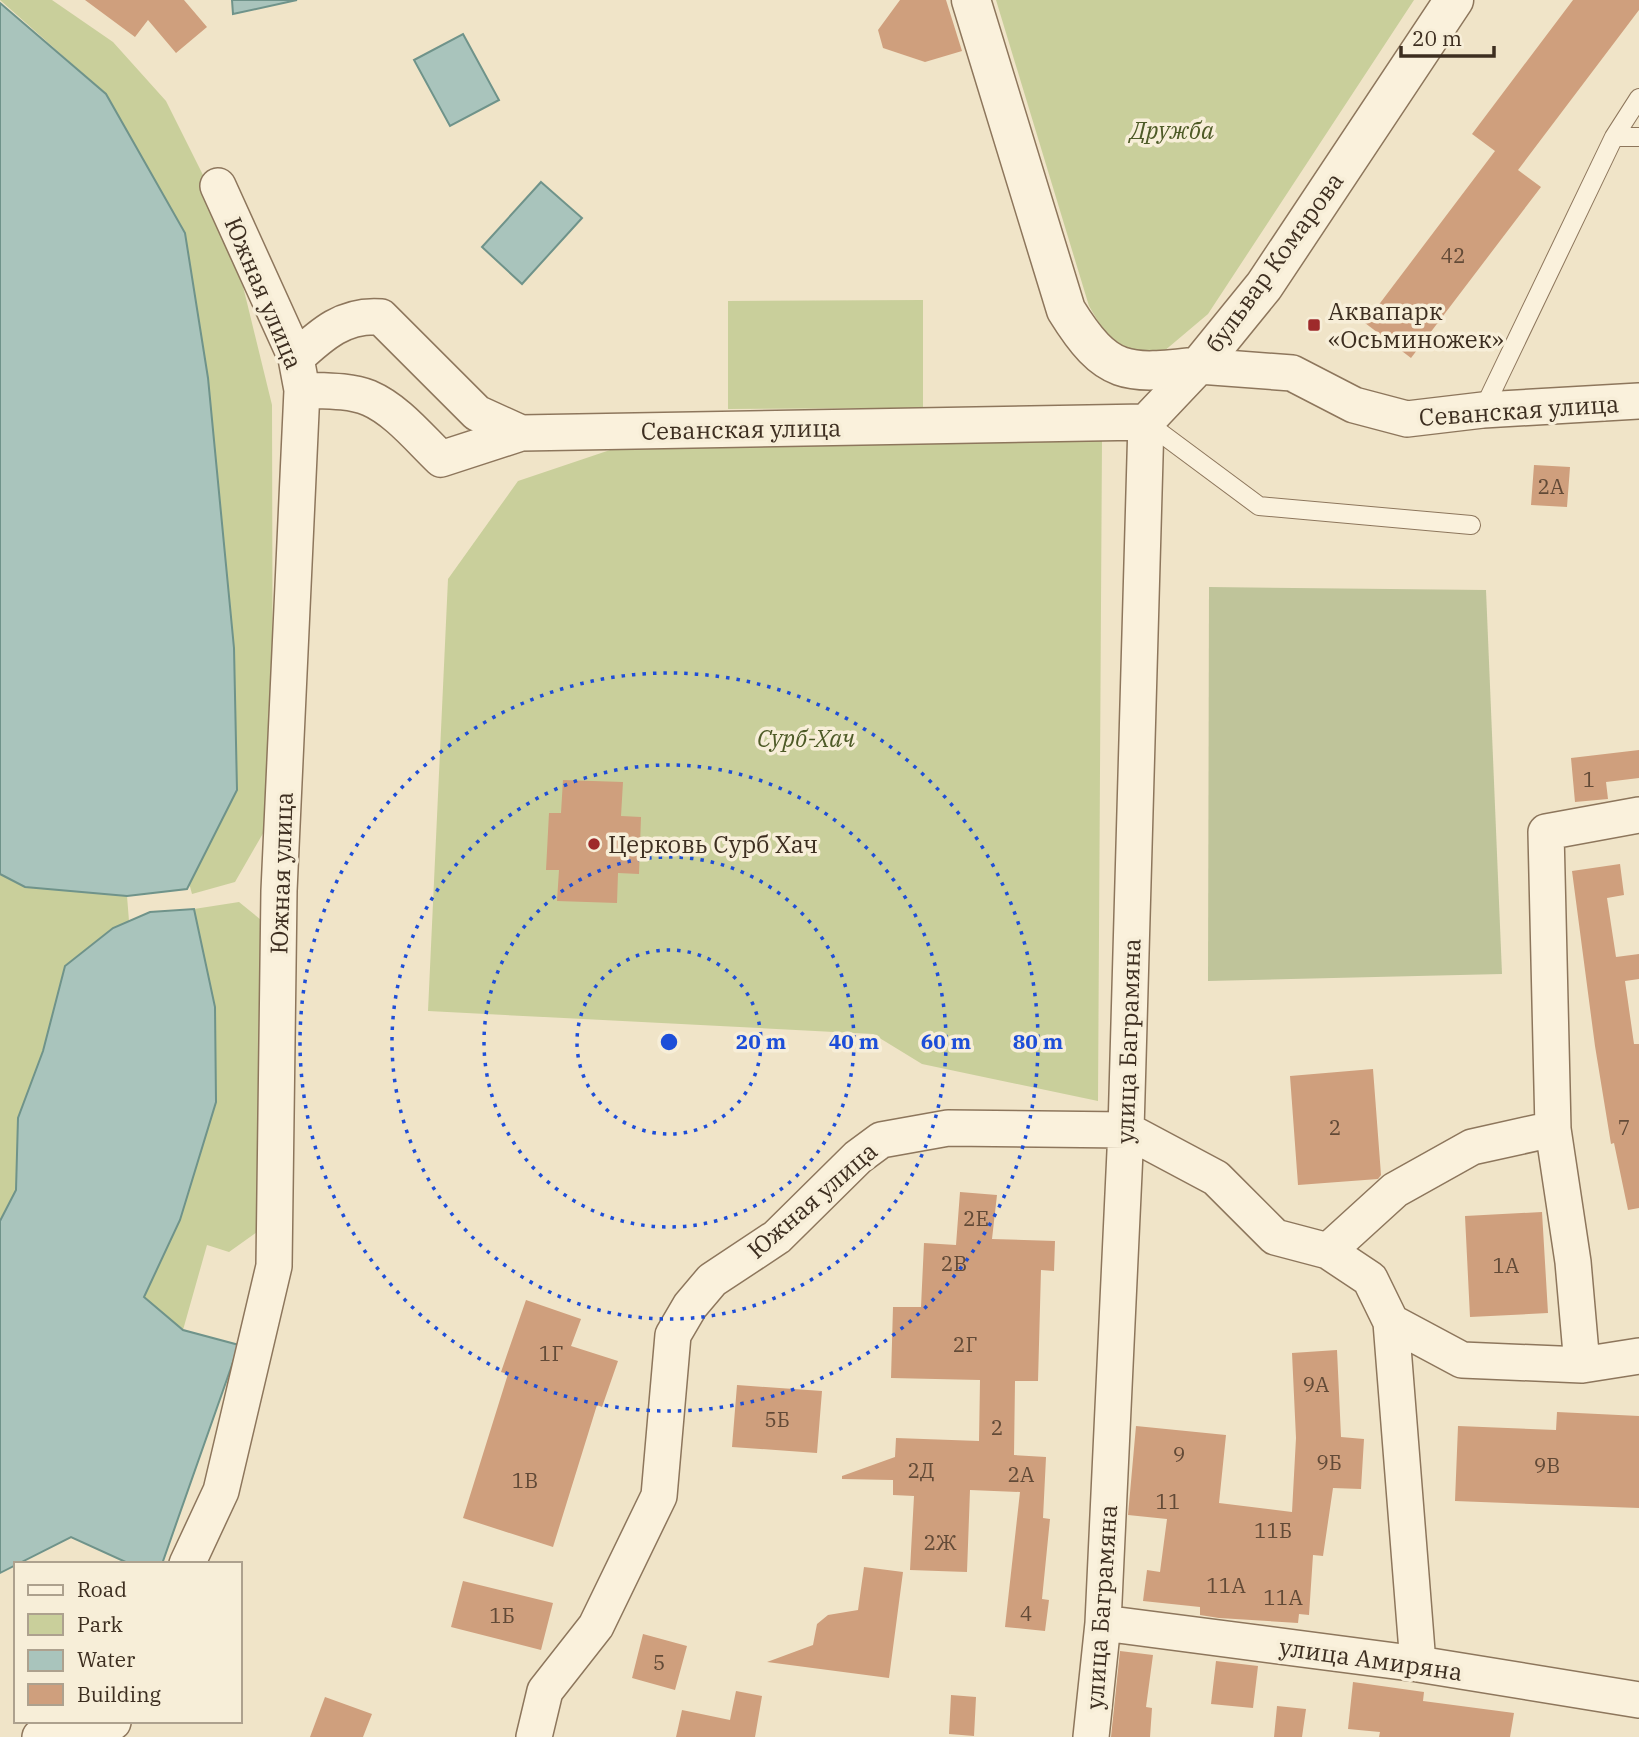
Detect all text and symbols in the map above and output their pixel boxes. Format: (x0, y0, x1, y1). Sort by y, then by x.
scale bar (1401, 14, 1494, 58)
text: 20 m (1412, 24, 1462, 52)
park label: Дружба (1127, 114, 1214, 146)
street label: бульвар Комарова (1198, 166, 1350, 358)
street label: Южная улица (218, 212, 310, 374)
house number: 42 (1440, 241, 1466, 269)
place label: Аквапарк «Осьминожек» (1328, 295, 1504, 355)
marker: Аквапарк «Осьминожек» (1306, 317, 1322, 333)
street label: Севанская улица (1418, 387, 1620, 433)
street label: Севанская улица (640, 411, 842, 447)
house number: 2А (1537, 472, 1565, 500)
park label: Сурб-Хач (757, 722, 855, 754)
house number: 1 (1583, 765, 1595, 793)
street label: Южная улица (262, 791, 300, 955)
place label: Церковь Сурб Хач (608, 828, 818, 860)
marker: Церковь Сурб Хач (586, 836, 602, 852)
street label: улица Баграмяна (1108, 938, 1148, 1144)
text: 20 m (736, 1027, 786, 1055)
text: 40 m (829, 1027, 879, 1055)
text: 60 m (921, 1027, 971, 1055)
text: 80 m (1013, 1027, 1063, 1055)
centre of rings (657, 1030, 681, 1054)
house number: 2 (1329, 1113, 1341, 1141)
house number: 7 (1618, 1113, 1630, 1141)
street label: Южная улица (740, 1135, 884, 1265)
house number: 2Е (963, 1204, 989, 1232)
house number: 2В (941, 1249, 967, 1277)
house number: 1А (1492, 1251, 1520, 1279)
house number: 2Г (953, 1330, 977, 1358)
house number: 1Г (539, 1339, 563, 1367)
house number: 9А (1302, 1370, 1330, 1398)
house number: 5Б (764, 1405, 790, 1433)
house number: 2 (991, 1413, 1003, 1441)
house number: 9 (1173, 1440, 1185, 1468)
house number: 9Б (1316, 1448, 1342, 1476)
house number: 9В (1534, 1451, 1560, 1479)
house number: 2Д (907, 1456, 935, 1484)
house number: 2А (1007, 1460, 1035, 1488)
house number: 1В (512, 1466, 538, 1494)
house number: 11 (1155, 1487, 1181, 1515)
street label: улица Баграмяна (1078, 1503, 1124, 1711)
house number: 11Б (1254, 1516, 1292, 1544)
house number: 2Ж (923, 1528, 957, 1556)
legend (14, 1562, 242, 1723)
house number: 11А (1206, 1571, 1246, 1599)
text: Road (77, 1575, 127, 1603)
house number: 11А (1263, 1583, 1303, 1611)
house number: 4 (1020, 1599, 1032, 1627)
house number: 1Б (489, 1601, 515, 1629)
text: Park (77, 1610, 124, 1638)
street label: улица Амиряна (1277, 1630, 1465, 1688)
text: Water (77, 1645, 136, 1673)
house number: 5 (653, 1648, 665, 1676)
text: Building (77, 1680, 162, 1708)

